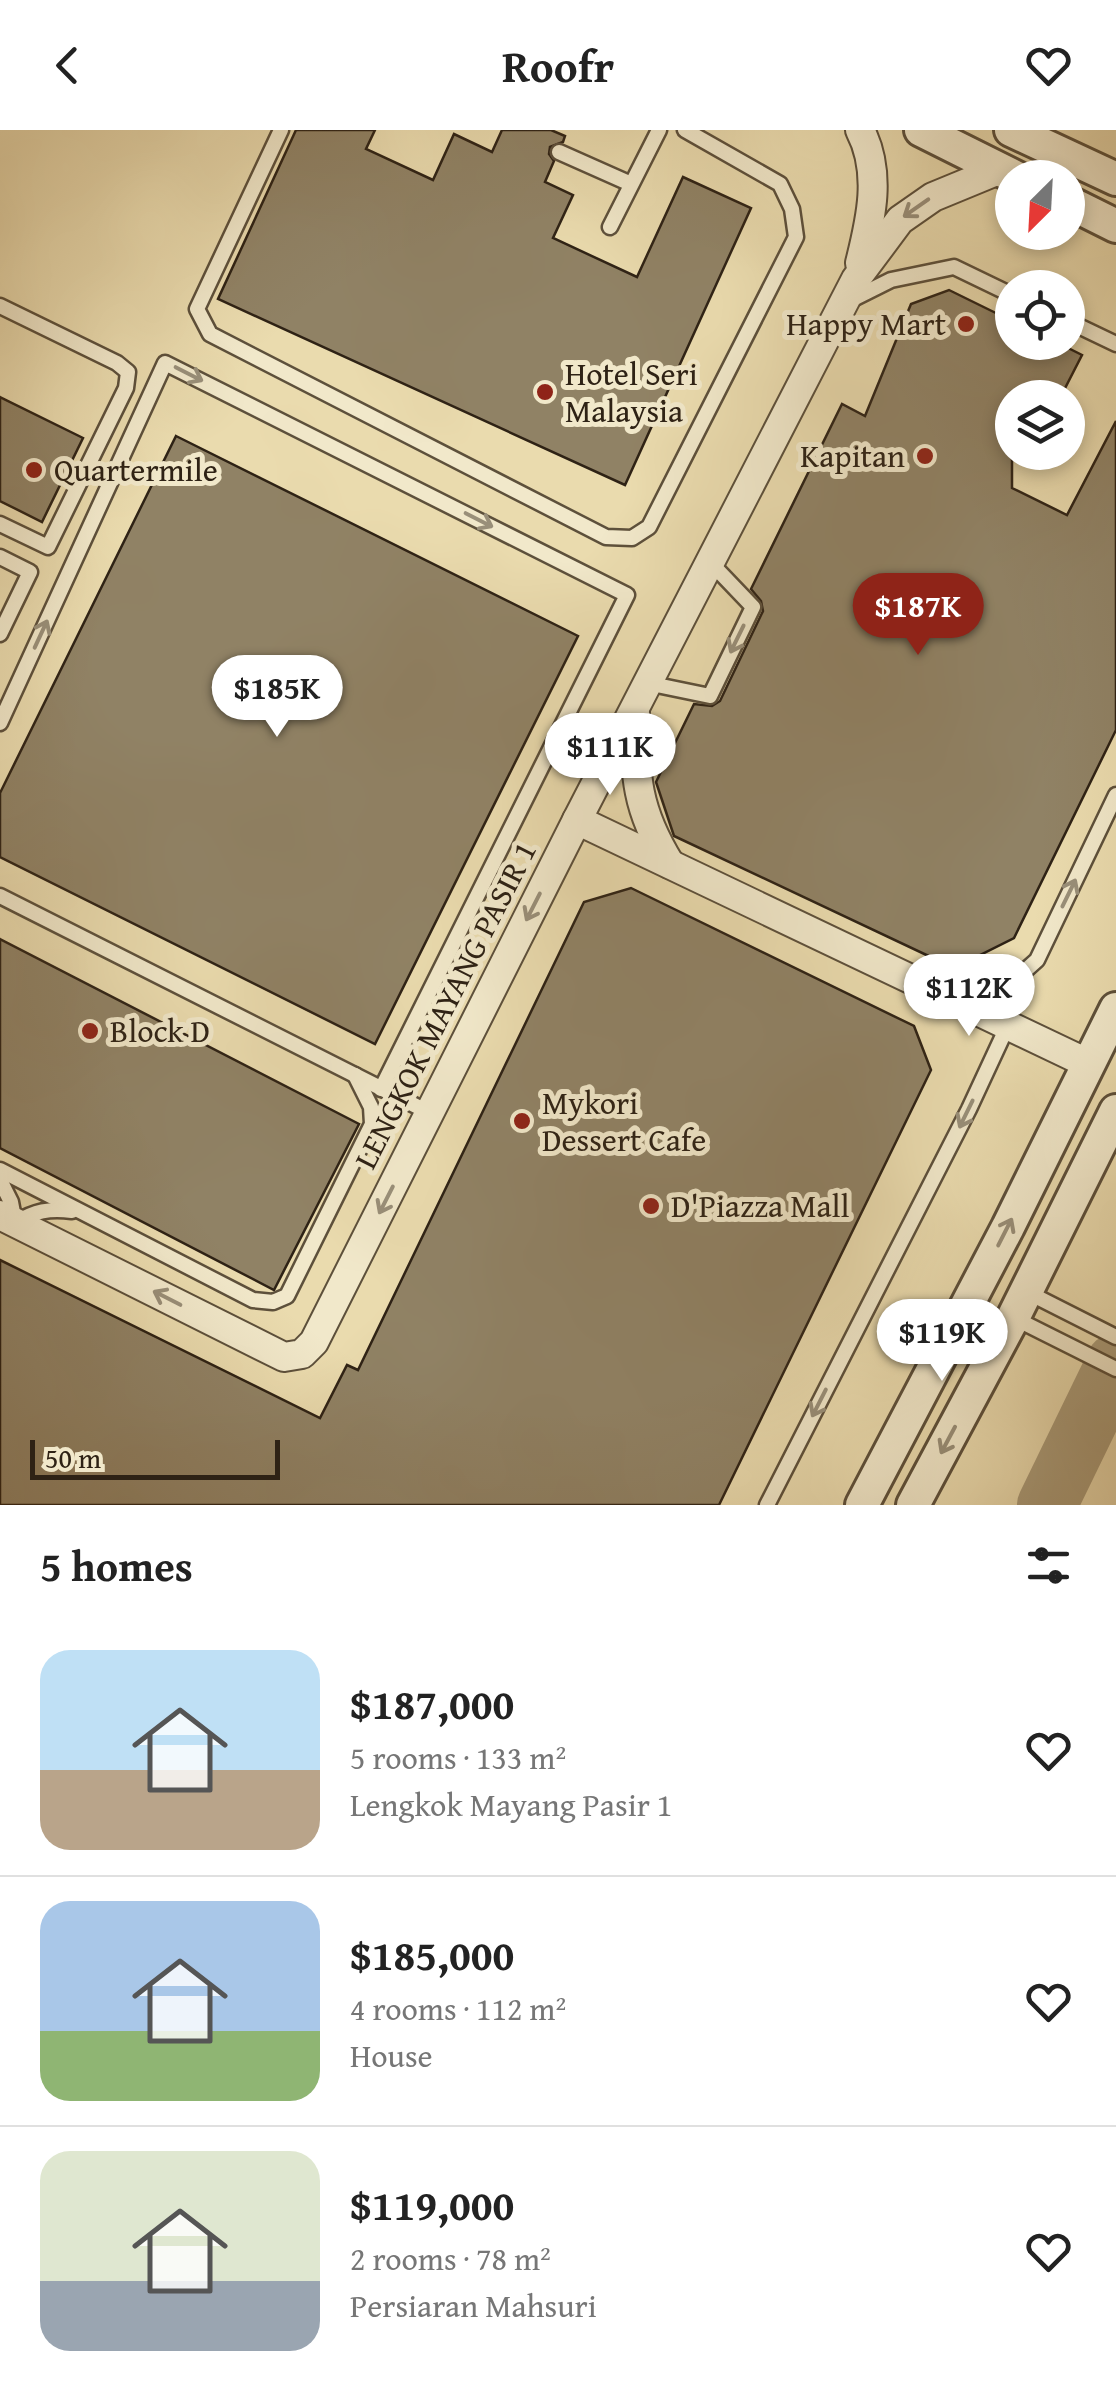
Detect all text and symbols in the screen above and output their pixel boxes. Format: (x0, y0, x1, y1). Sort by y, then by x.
text: Roofr (502, 33, 614, 98)
icon: back (40, 38, 95, 93)
icon: heart (1021, 38, 1076, 93)
north arrow (995, 160, 1085, 250)
map controls (995, 160, 1085, 470)
one-way arrow (903, 197, 930, 218)
button: locate (995, 270, 1085, 360)
place label: Happy Mart (786, 300, 946, 347)
marker: Happy Mart (955, 313, 977, 335)
place label: Hotel Seri Malaysia (565, 350, 698, 434)
one-way arrow (173, 366, 203, 385)
button: layers (995, 380, 1085, 470)
marker: Hotel Seri Malaysia (534, 381, 556, 403)
place label: Kapitan (800, 432, 905, 479)
marker: Kapitan (914, 445, 936, 467)
place label: Quartermile (54, 446, 218, 493)
marker: Quartermile (23, 459, 45, 481)
one-way arrow (463, 512, 493, 531)
pin: $187K (848, 573, 988, 658)
text: $187K (875, 582, 961, 629)
one-way arrow (32, 620, 51, 650)
one-way arrow (727, 624, 746, 654)
pin: $185K (207, 655, 347, 740)
text: $185K (234, 664, 320, 711)
pin: $111K (540, 713, 680, 798)
text: $111K (567, 722, 653, 769)
street label: LENGKOK MAYANG PASIR 1 (341, 833, 548, 1177)
one-way arrow (1060, 879, 1079, 909)
one-way arrow (523, 891, 542, 921)
pin: $112K (899, 954, 1039, 1039)
text: $112K (926, 963, 1012, 1010)
place label: Block D (110, 1007, 210, 1054)
marker: Block D (79, 1020, 101, 1042)
place label: Mykori Dessert Cafe (542, 1079, 706, 1163)
one-way arrow (956, 1098, 975, 1128)
marker: Mykori Dessert Cafe (511, 1110, 533, 1132)
place label: D'Piazza Mall (671, 1182, 850, 1229)
one-way arrow (376, 1185, 395, 1215)
marker: D'Piazza Mall (640, 1195, 662, 1217)
one-way arrow (996, 1218, 1015, 1248)
one-way arrow (153, 1288, 183, 1307)
pin: $119K (872, 1299, 1012, 1384)
text: $119K (899, 1308, 985, 1355)
one-way arrow (809, 1388, 828, 1418)
one-way arrow (937, 1425, 957, 1454)
scale bar (30, 1435, 280, 1480)
text: 50 m (45, 1437, 101, 1478)
text: 5 homes (40, 1535, 193, 1596)
icon: filters (1021, 1538, 1076, 1593)
text: $187,000 (350, 1673, 514, 1734)
icon: home (120, 1690, 240, 1810)
icon: heart (1021, 1723, 1076, 1778)
text: 5 rooms · 133 m² (350, 1734, 566, 1781)
text: Lengkok Mayang Pasir 1 (350, 1781, 672, 1828)
text: $185,000 (350, 1924, 514, 1985)
icon: home (120, 1941, 240, 2061)
icon: heart (1021, 1974, 1076, 2029)
text: 4 rooms · 112 m² (350, 1985, 566, 2032)
text: House (350, 2032, 433, 2079)
text: $119,000 (350, 2174, 514, 2235)
icon: home (120, 2191, 240, 2311)
icon: heart (1021, 2224, 1076, 2279)
text: 2 rooms · 78 m² (350, 2235, 551, 2282)
text: Persiaran Mahsuri (350, 2282, 597, 2329)

